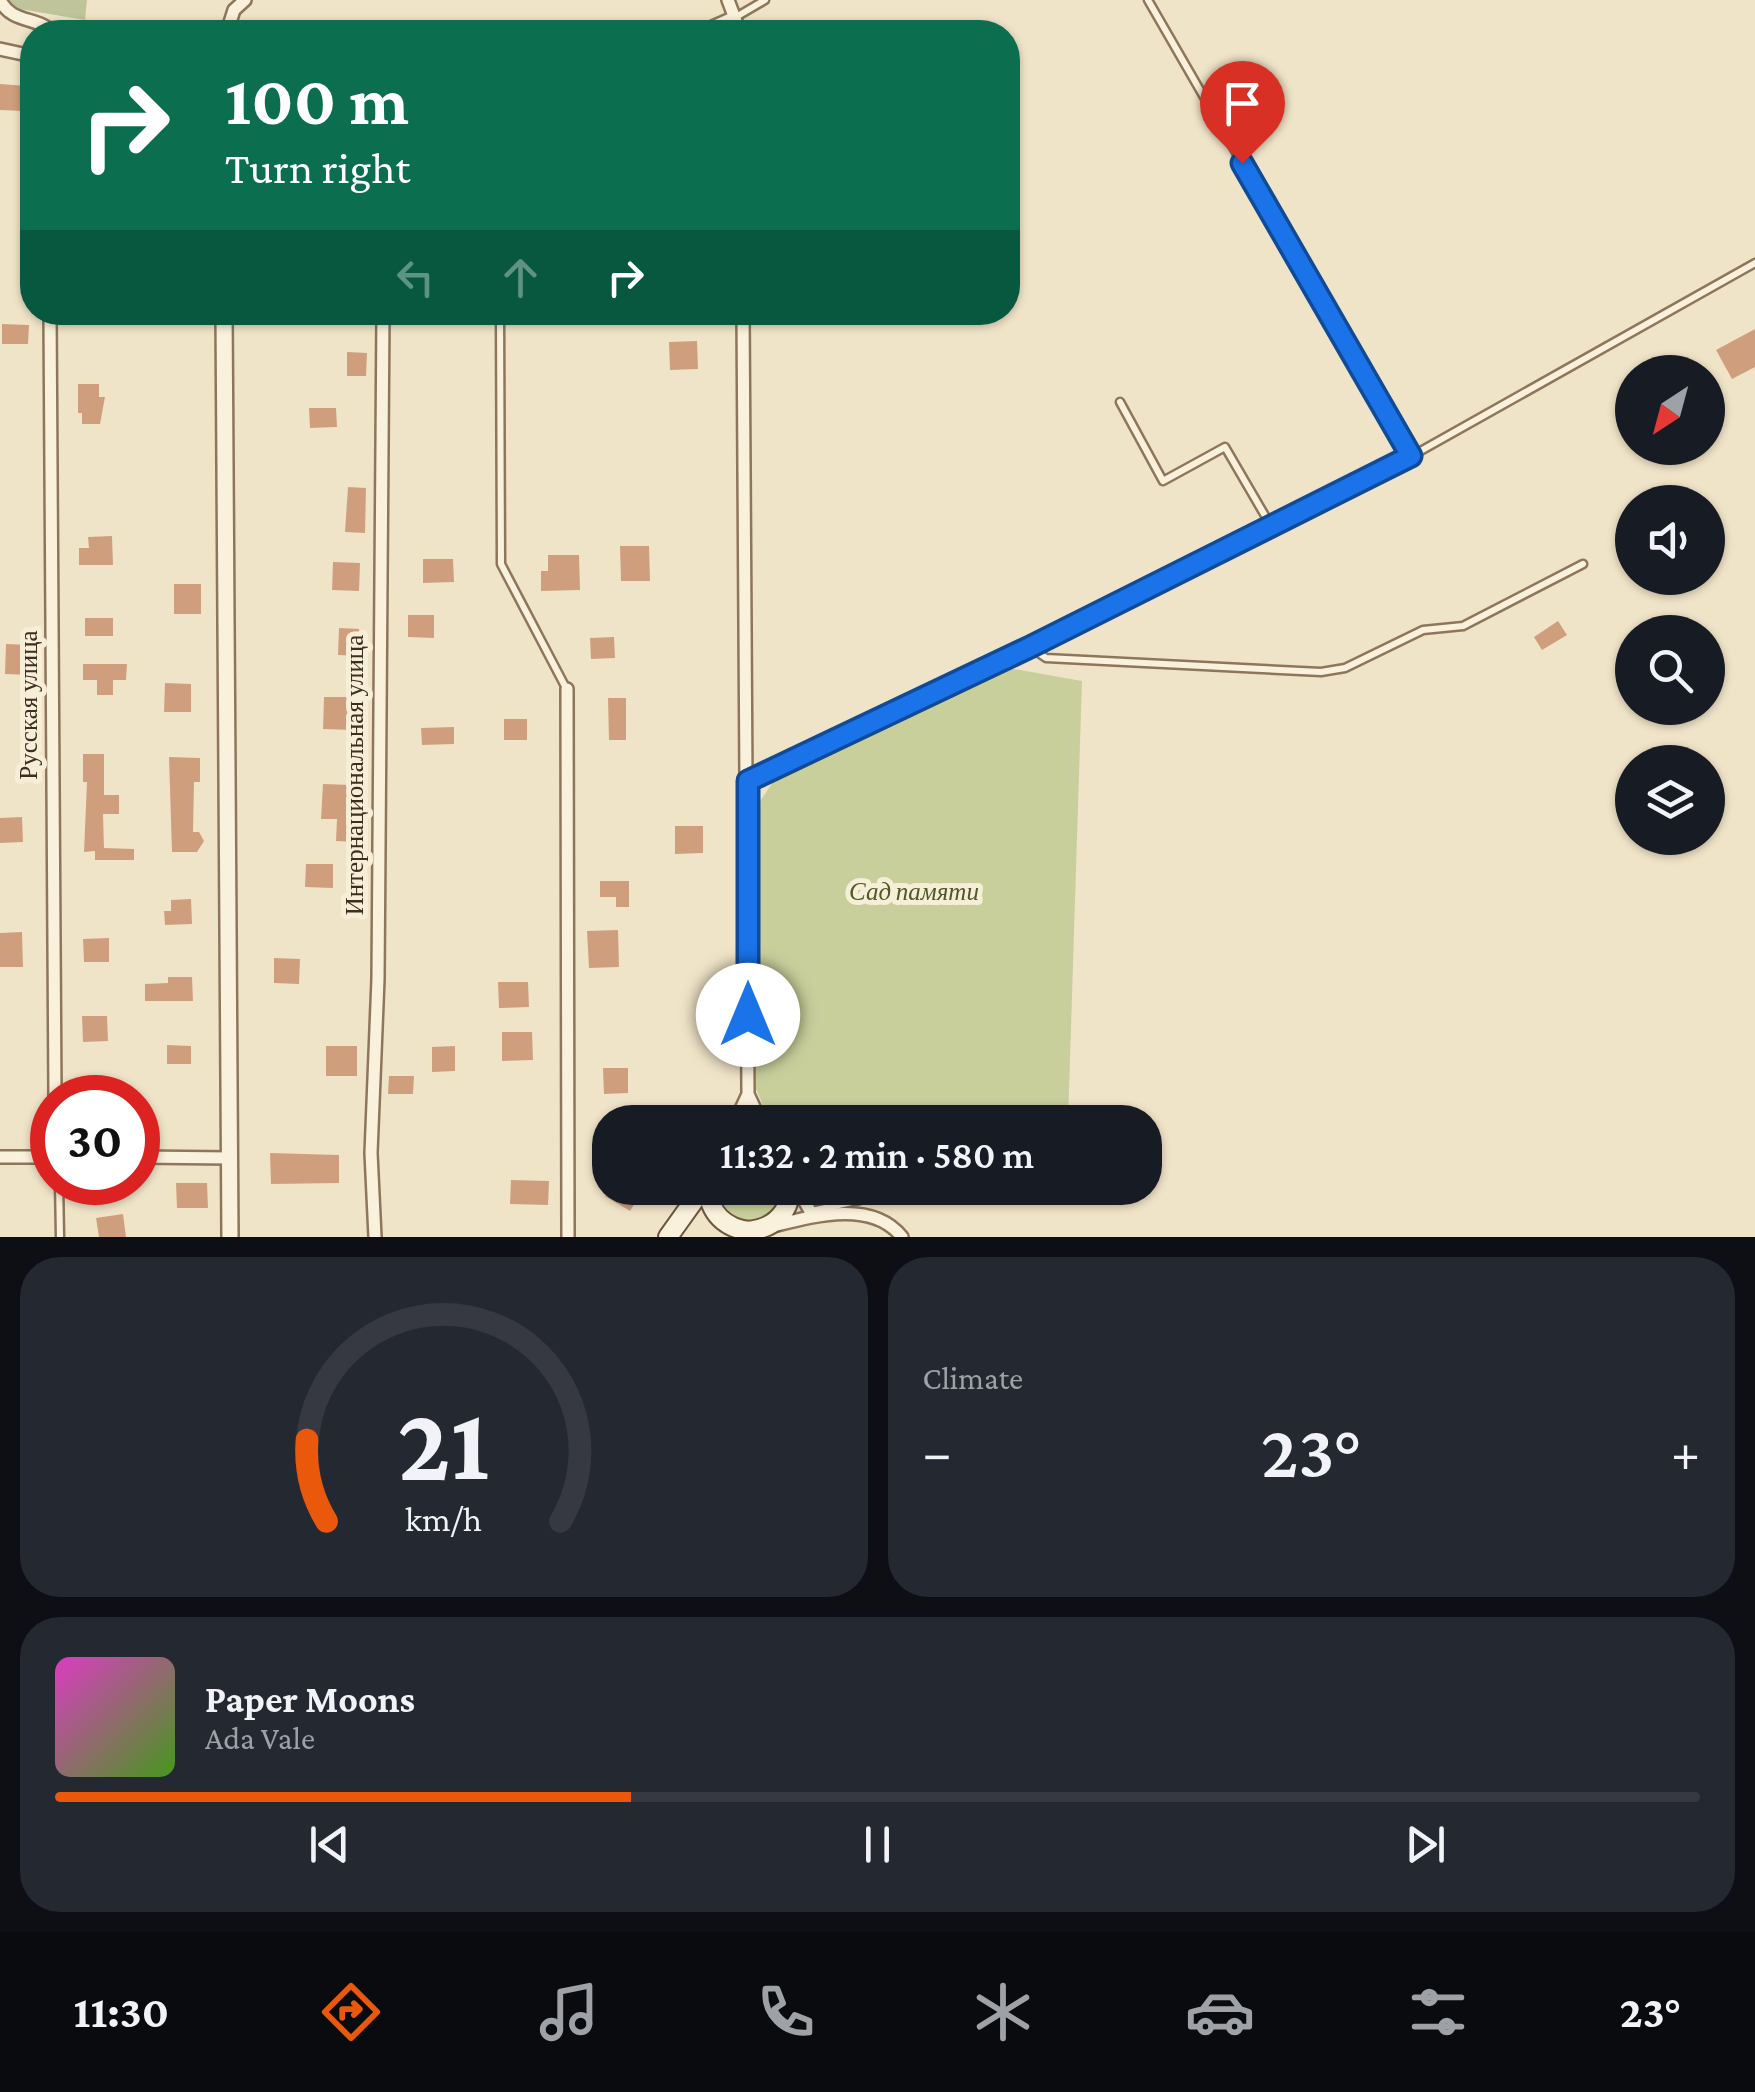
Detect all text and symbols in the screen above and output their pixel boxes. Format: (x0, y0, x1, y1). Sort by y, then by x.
icon: right (60, 60, 190, 190)
text: 100 m (225, 61, 409, 139)
pin (1200, 61, 1285, 164)
icon: arrive (1215, 76, 1270, 131)
text: Turn right (225, 143, 410, 193)
icon: left (388, 250, 443, 305)
icon: ahead (493, 250, 548, 305)
icon: right (598, 250, 653, 305)
north arrow (1615, 355, 1725, 465)
map controls (1615, 355, 1725, 855)
button: sound (1615, 485, 1725, 595)
button: search (1615, 615, 1725, 725)
street label: Русская улица (15, 630, 42, 780)
street label: Интернациональная улица (341, 635, 368, 915)
button: layers (1615, 745, 1725, 855)
park label: Сад памяти (849, 878, 979, 905)
position arrow (696, 963, 800, 1067)
speed limit sign: 30 (30, 1075, 160, 1205)
text: 11:32 · 2 min · 580 m (720, 1134, 1034, 1176)
text: Climate (923, 1360, 1023, 1396)
text: 21 (398, 1386, 490, 1501)
text: 23° (1261, 1410, 1361, 1493)
text: − (923, 1422, 952, 1483)
text: + (1671, 1422, 1700, 1483)
text: km/h (405, 1499, 482, 1539)
text: Paper Moons (205, 1678, 415, 1720)
text: Ada Vale (205, 1720, 315, 1756)
icon: previous (302, 1817, 357, 1872)
icon: pause (850, 1817, 905, 1872)
icon: next (1398, 1817, 1453, 1872)
icon: directions (316, 1977, 386, 2047)
icon: music (534, 1977, 604, 2047)
icon: phone (751, 1977, 821, 2047)
icon: climate (968, 1977, 1038, 2047)
icon: car (1185, 1977, 1255, 2047)
icon: filters (1403, 1977, 1473, 2047)
text: 11:30 (74, 1987, 169, 2037)
text: 23° (1620, 1987, 1681, 2037)

